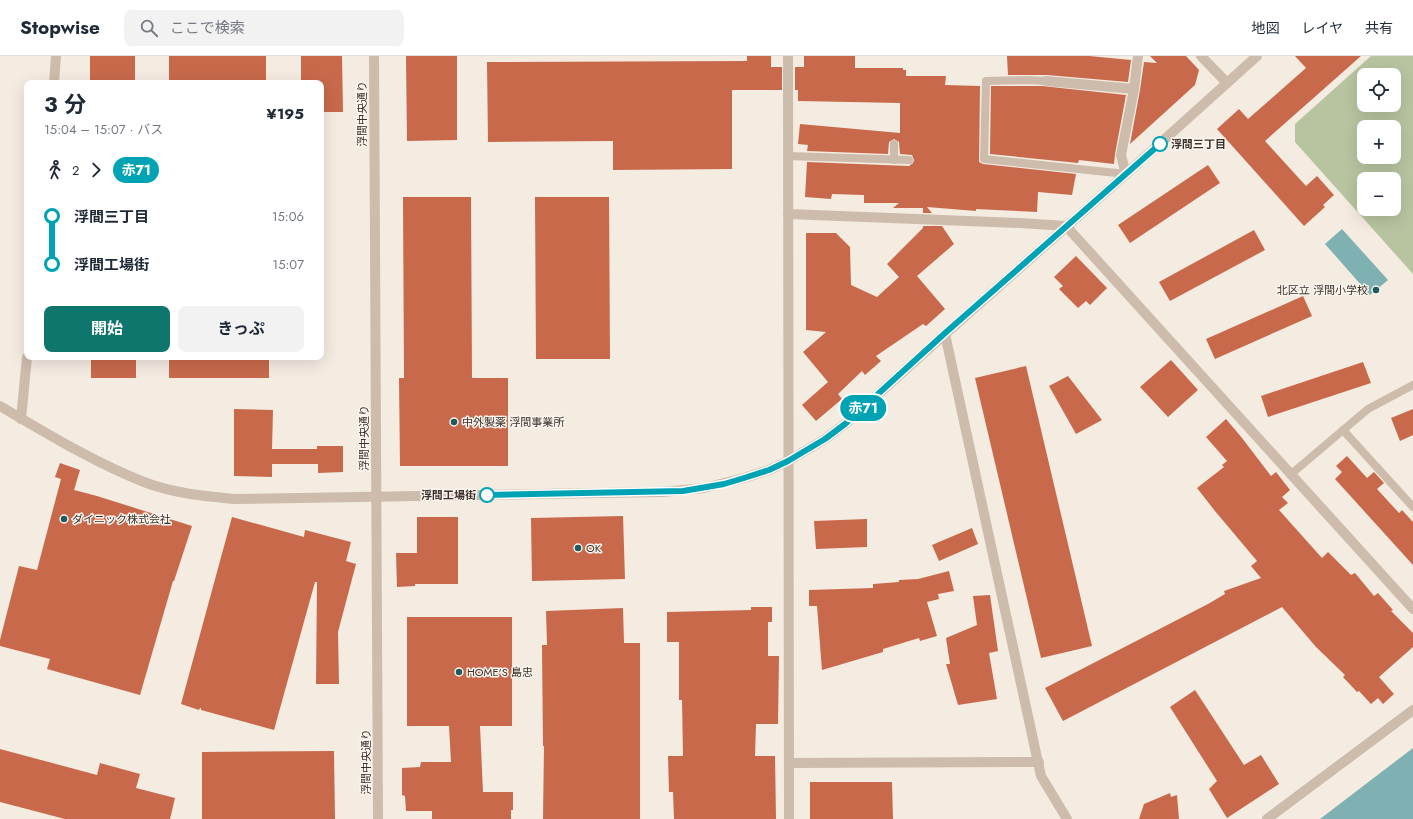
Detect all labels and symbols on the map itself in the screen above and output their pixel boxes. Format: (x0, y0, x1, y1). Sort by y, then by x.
street label: 浮間中央通り (354, 81, 370, 147)
marker: 浮間三丁目 (1152, 136, 1168, 152)
place label: 浮間三丁目 (1171, 136, 1226, 152)
place label: 北区立 浮間小学校 (1277, 282, 1368, 298)
marker: 北区立 浮間小学校 (1371, 285, 1381, 295)
line badge: 赤71 (840, 395, 886, 421)
street label: 浮間中央通り (356, 405, 372, 471)
place label: 中外製薬 浮間事業所 (462, 414, 565, 430)
marker: 中外製薬 浮間事業所 (449, 417, 459, 427)
place label: 浮間工場街 (421, 487, 476, 503)
marker: 浮間工場街 (479, 487, 495, 503)
place label: ダイニック株式会社 (72, 511, 171, 527)
marker: ダイニック株式会社 (59, 514, 69, 524)
place label: OK (586, 540, 602, 556)
marker: OK (573, 543, 583, 553)
place label: HOME'S 島忠 (467, 664, 533, 680)
marker: HOME'S 島忠 (454, 667, 464, 677)
street label: 浮間中央通り (358, 729, 374, 795)

